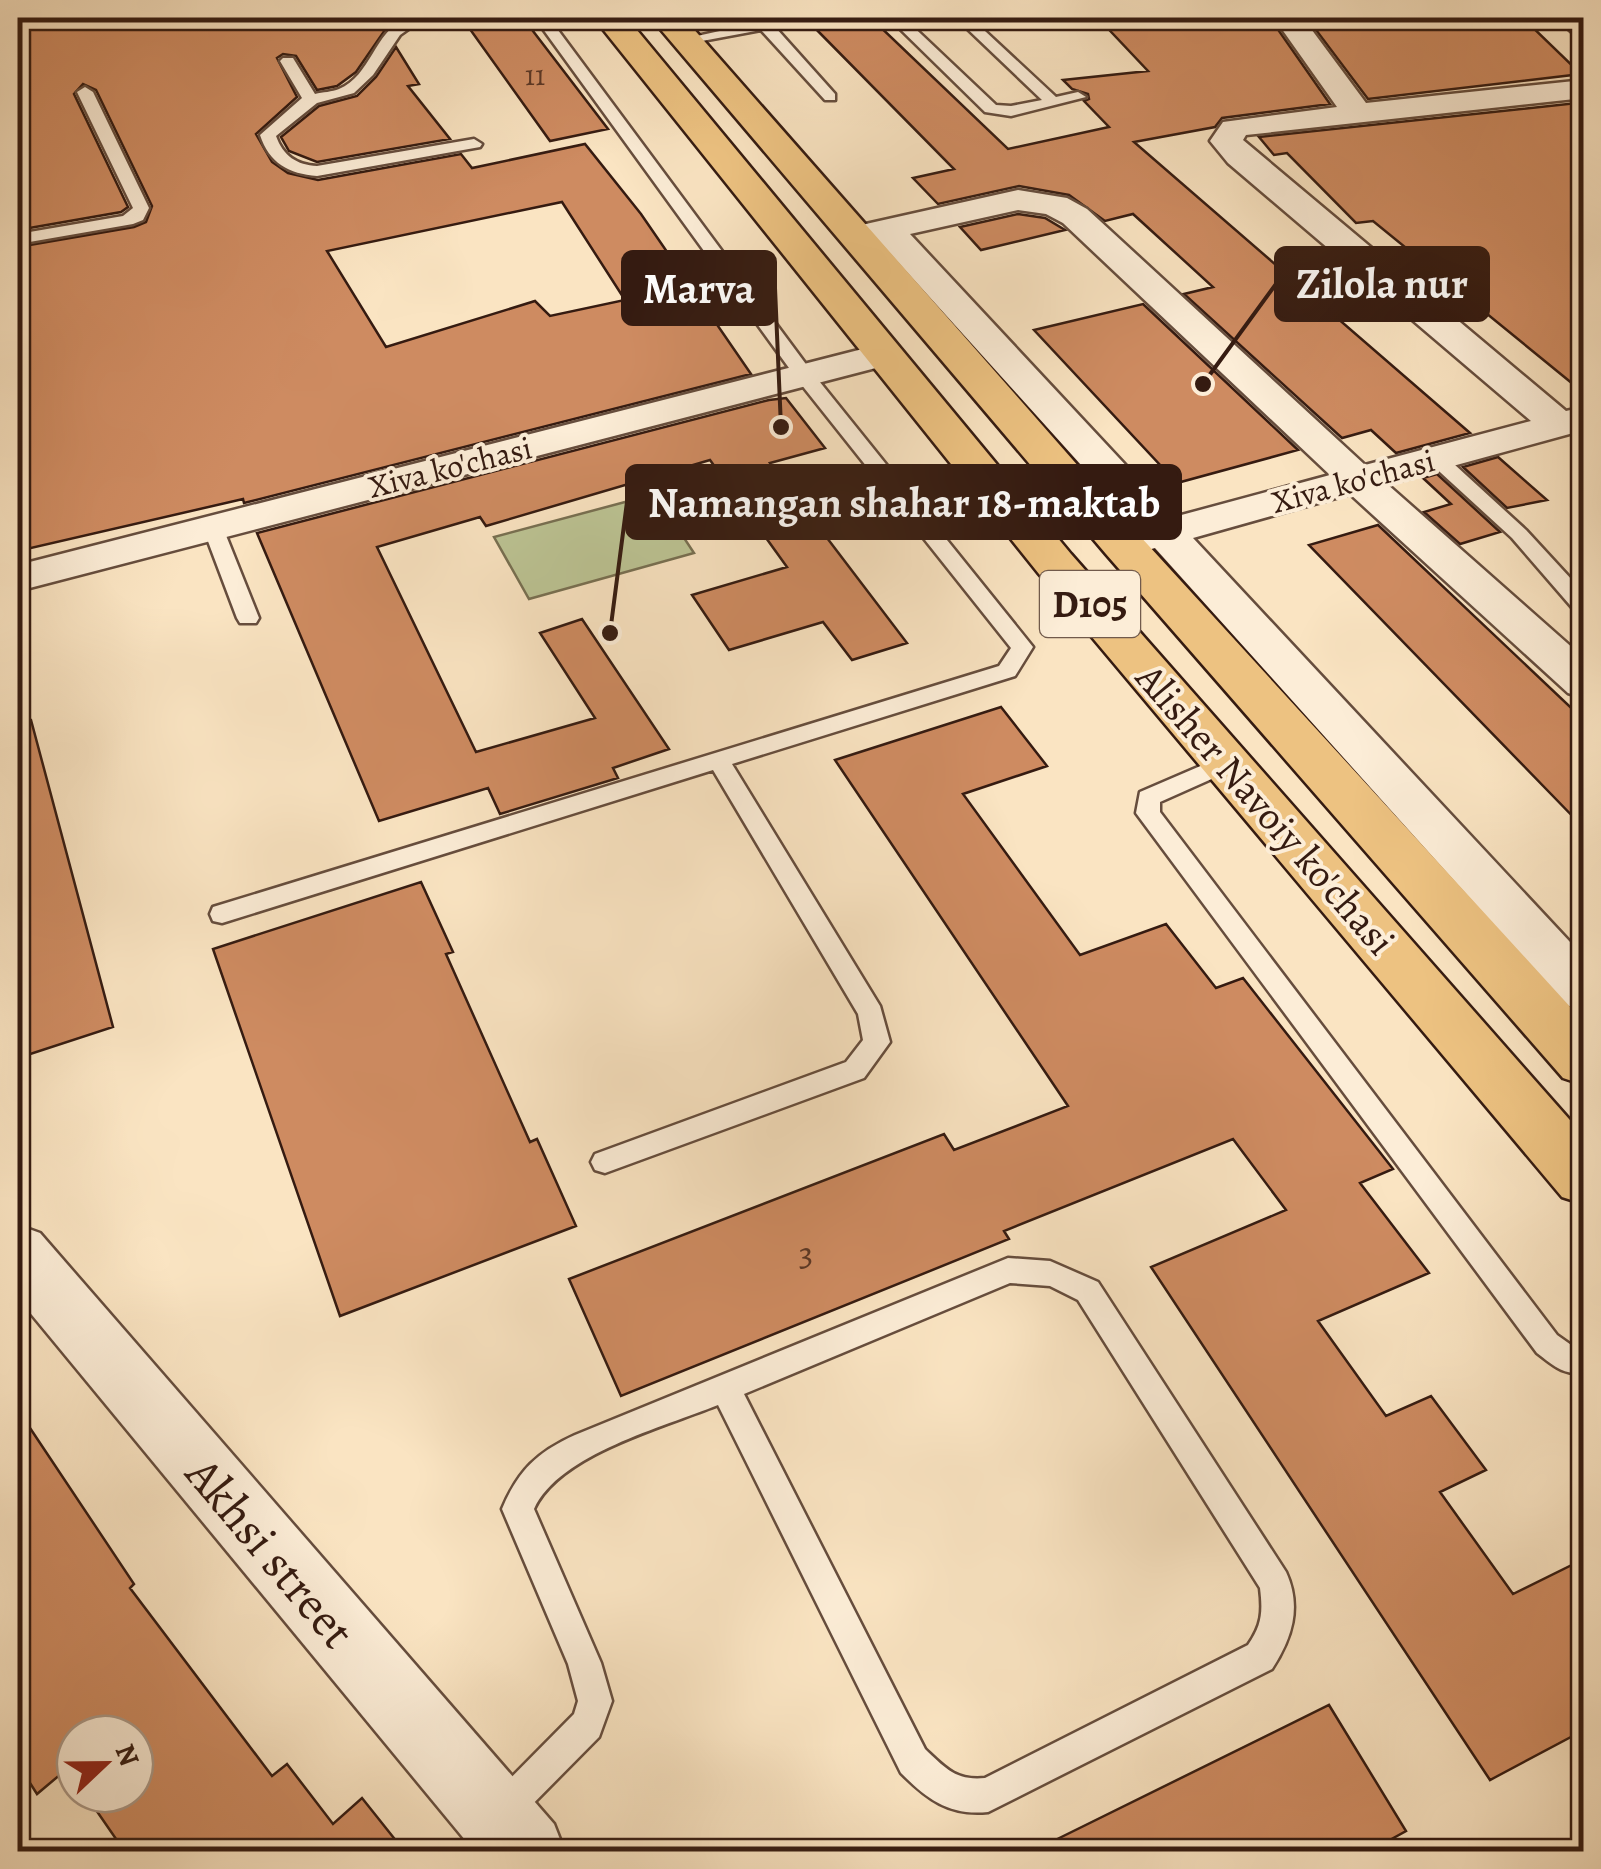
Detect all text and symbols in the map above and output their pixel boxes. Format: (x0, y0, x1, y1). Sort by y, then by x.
house number: 11 (525, 55, 545, 95)
callout: Zilola nur (1276, 248, 1488, 320)
callout: Marva (623, 252, 775, 324)
text: Zilola nur (1296, 255, 1468, 312)
text: Marva (643, 260, 756, 317)
street label: Xiva ko'chasi (363, 425, 537, 509)
street label: Xiva ko'chasi (1266, 438, 1440, 524)
callout: Namangan shahar 18-maktab (627, 466, 1180, 538)
text: Namangan shahar 18-maktab (648, 474, 1160, 531)
road number: D105 (1040, 571, 1140, 637)
street label: Alisher Navoiy ko'chasi (1123, 651, 1408, 967)
house number: 3 (799, 1229, 813, 1277)
street label: Akhsi street (170, 1442, 370, 1662)
north arrow (55, 1714, 155, 1814)
text: N (106, 1738, 149, 1772)

